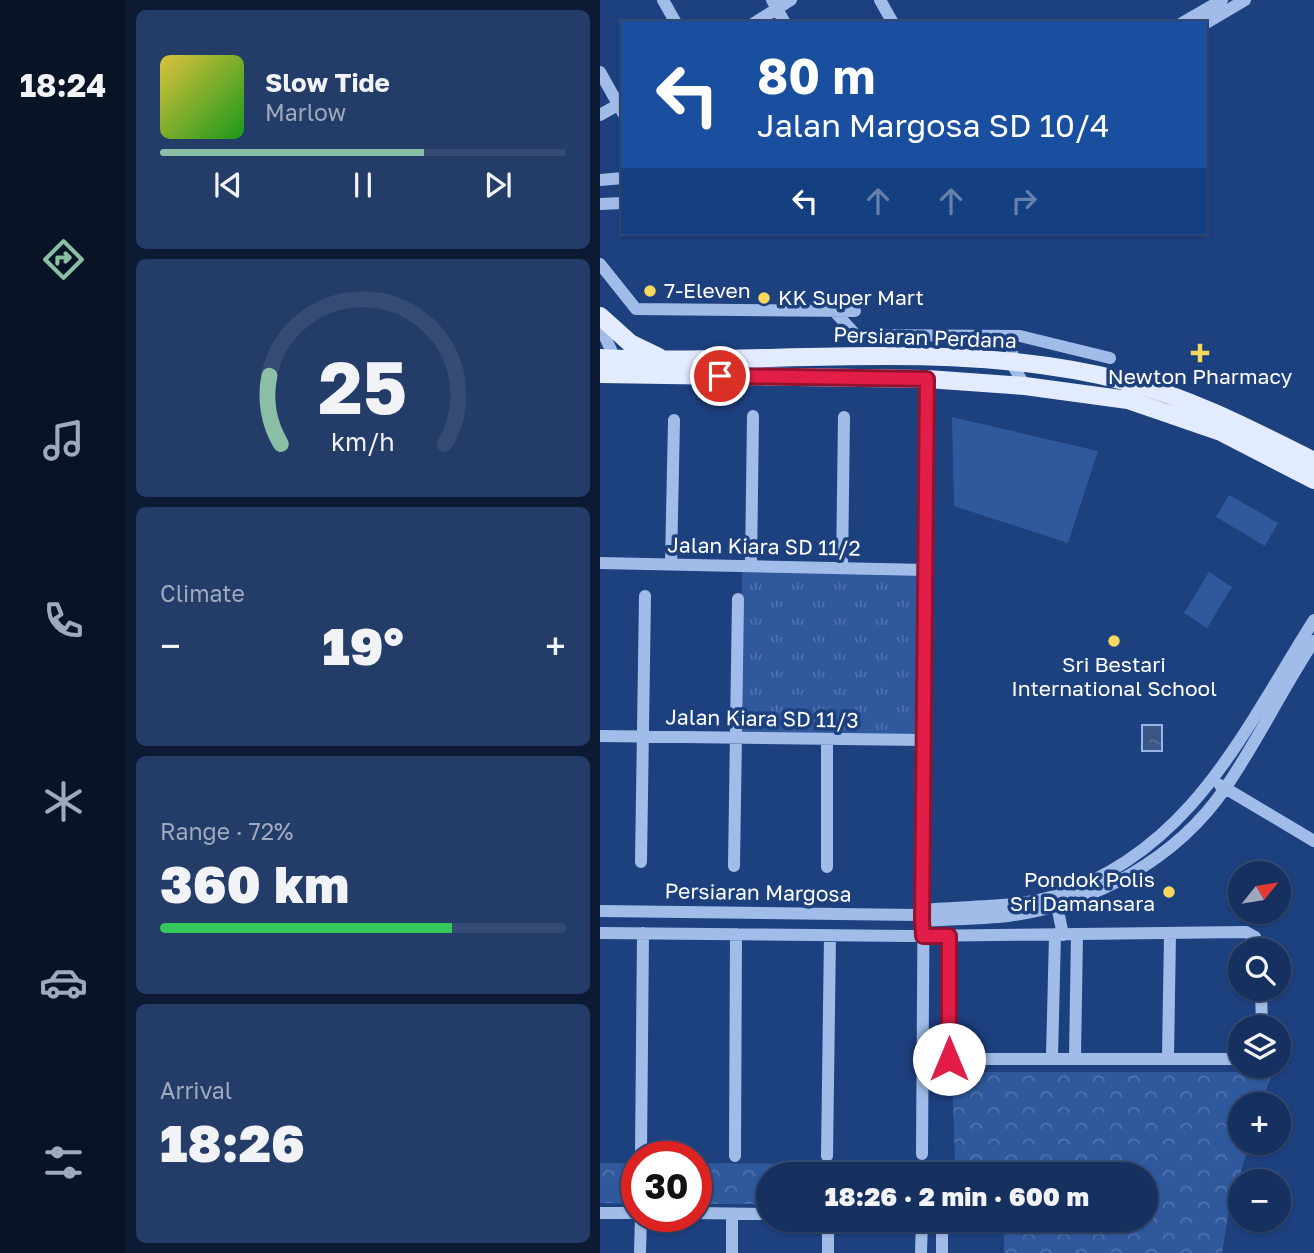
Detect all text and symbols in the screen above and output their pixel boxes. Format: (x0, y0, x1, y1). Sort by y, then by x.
text: 80 m (757, 46, 875, 105)
icon: left (642, 49, 733, 140)
text: 18:24 (20, 66, 106, 104)
text: Slow Tide (265, 67, 390, 98)
text: Marlow (265, 98, 346, 126)
text: Jalan Margosa SD 10/4 (757, 106, 1110, 144)
icon: previous (209, 166, 247, 204)
icon: pause (344, 166, 382, 204)
icon: next (479, 166, 517, 204)
icon: left (786, 182, 824, 220)
icon: ahead (859, 182, 897, 220)
icon: ahead (932, 182, 970, 220)
icon: right (1005, 182, 1043, 220)
icon: directions (39, 235, 88, 284)
place label: 7-Eleven (664, 277, 751, 303)
marker: 7-Eleven (642, 283, 658, 299)
place label: KK Super Mart (778, 284, 924, 310)
marker: KK Super Mart (756, 290, 772, 306)
street label: Persiaran Perdana (833, 321, 1017, 353)
text: 25 (319, 343, 407, 430)
marker: Newton Pharmacy (1192, 345, 1208, 361)
pin (690, 346, 750, 406)
icon: arrive (701, 357, 739, 395)
place label: Newton Pharmacy (1108, 363, 1292, 389)
icon: music (39, 416, 88, 465)
text: km/h (331, 426, 395, 457)
street label: Jalan Kiara SD 11/2 (667, 531, 861, 561)
text: Climate (160, 579, 245, 607)
icon: phone (39, 596, 88, 645)
text: 19° (322, 614, 404, 676)
text: − (160, 623, 181, 668)
text: + (545, 623, 566, 668)
marker: Sri Bestari International School (1106, 633, 1122, 649)
place label: Sri Bestari International School (1011, 651, 1217, 701)
street label: Jalan Kiara SD 11/3 (665, 703, 859, 733)
icon: climate (39, 777, 88, 826)
text: Range · 72% (160, 817, 293, 845)
text: 360 km (160, 852, 349, 914)
north arrow (1228, 861, 1291, 924)
map controls (1228, 861, 1291, 1232)
place label: Pondok Polis Sri Damansara (1010, 866, 1155, 916)
street label: Persiaran Margosa (664, 877, 852, 907)
marker: Pondok Polis Sri Damansara (1161, 884, 1177, 900)
button: search (1228, 938, 1291, 1001)
icon: car (39, 958, 88, 1007)
button: layers (1228, 1015, 1291, 1078)
position arrow (912, 1022, 986, 1096)
text: Arrival (160, 1076, 232, 1104)
button: + (1228, 1092, 1291, 1155)
text: 18:26 (160, 1111, 305, 1173)
icon: filters (39, 1138, 88, 1187)
speed limit sign: 30 (621, 1141, 712, 1232)
button: − (1228, 1169, 1291, 1232)
text: 18:26 · 2 min · 600 m (825, 1181, 1089, 1212)

